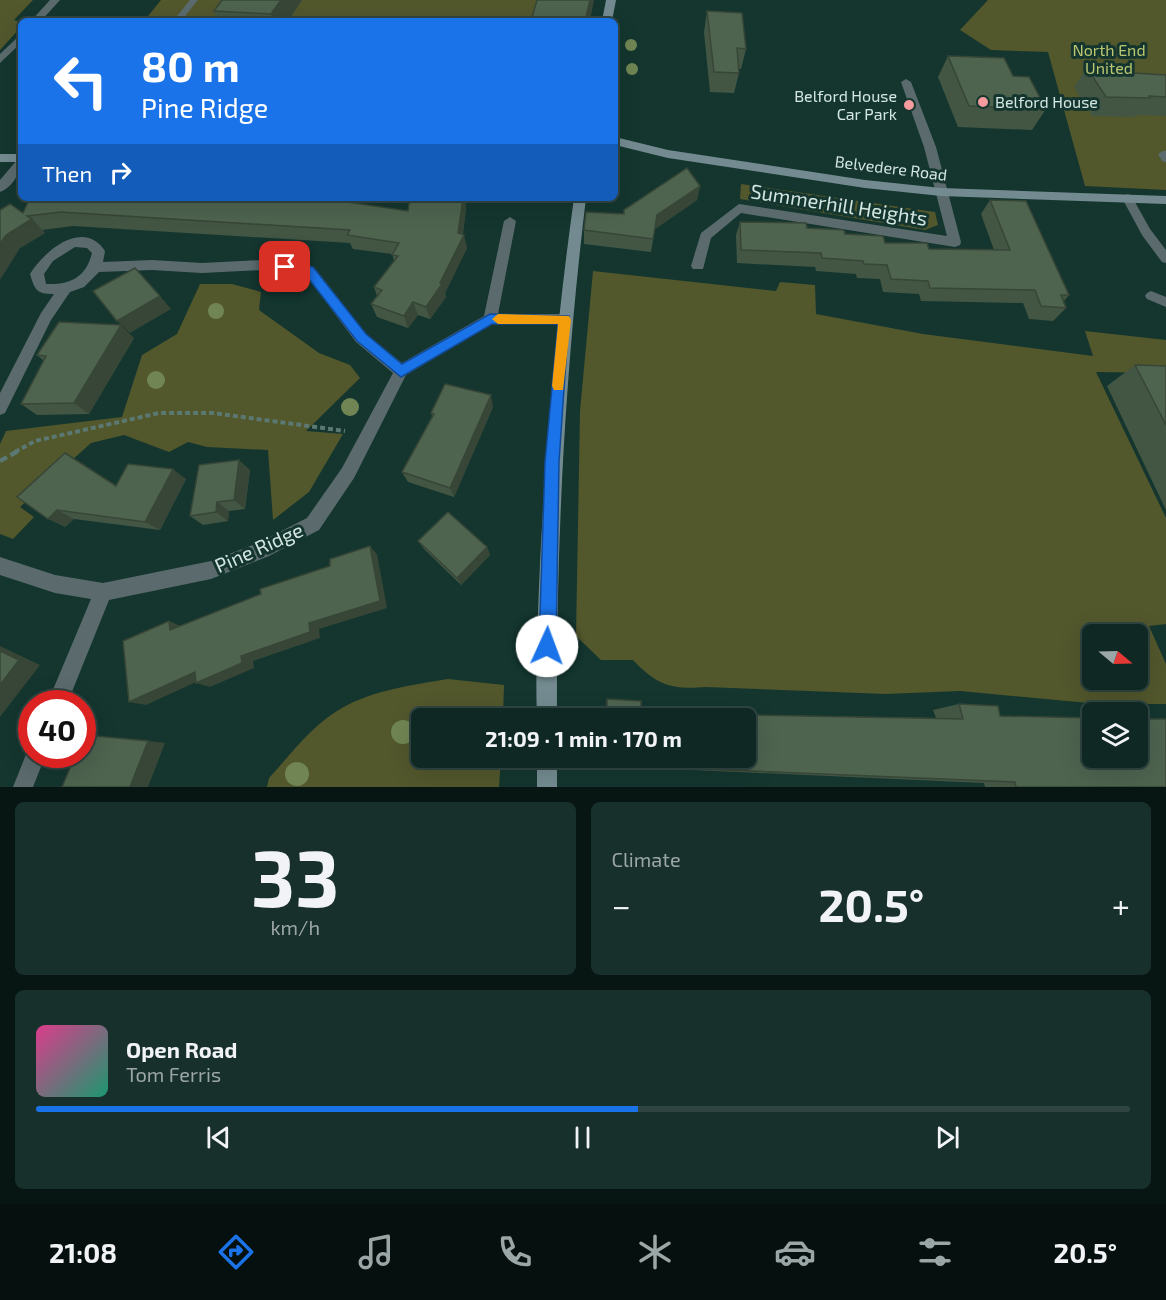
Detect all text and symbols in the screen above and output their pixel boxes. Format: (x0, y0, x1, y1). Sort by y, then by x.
text: 80 m (141, 40, 240, 90)
park label: North End United (1072, 40, 1146, 77)
icon: left (42, 42, 120, 120)
place label: Belford House Car Park (794, 86, 897, 123)
text: Pine Ridge (141, 91, 268, 123)
place label: Belford House (995, 92, 1098, 111)
marker: Belford House (976, 95, 990, 109)
marker: Belford House Car Park (902, 98, 916, 112)
street label: Belvedere Road (834, 151, 948, 184)
icon: right (104, 156, 137, 189)
text: Then (42, 160, 92, 186)
street label: Summerhill Heights (749, 178, 929, 230)
pin (259, 241, 310, 292)
icon: arrive (268, 250, 301, 283)
street label: Pine Ridge (211, 517, 306, 577)
position arrow (515, 614, 579, 678)
north arrow (1082, 624, 1148, 690)
map controls (1082, 624, 1148, 768)
speed limit sign: 40 (18, 690, 96, 768)
button: layers (1082, 702, 1148, 768)
text: 21:09 · 1 min · 170 m (485, 725, 682, 751)
text: 33 (251, 829, 339, 923)
text: Climate (612, 847, 681, 871)
text: 20.5° (818, 877, 924, 931)
text: − (612, 885, 631, 925)
text: + (1112, 885, 1130, 925)
text: km/h (270, 915, 320, 939)
text: Open Road (126, 1036, 238, 1062)
text: Tom Ferris (126, 1062, 221, 1086)
icon: previous (202, 1121, 235, 1154)
icon: pause (566, 1121, 599, 1154)
icon: next (931, 1121, 964, 1154)
icon: directions (215, 1231, 257, 1273)
icon: music (355, 1231, 397, 1273)
icon: phone (494, 1231, 536, 1273)
icon: climate (634, 1231, 676, 1273)
icon: car (774, 1231, 816, 1273)
icon: filters (914, 1231, 956, 1273)
text: 21:08 (49, 1236, 117, 1268)
text: 20.5° (1054, 1236, 1117, 1268)

